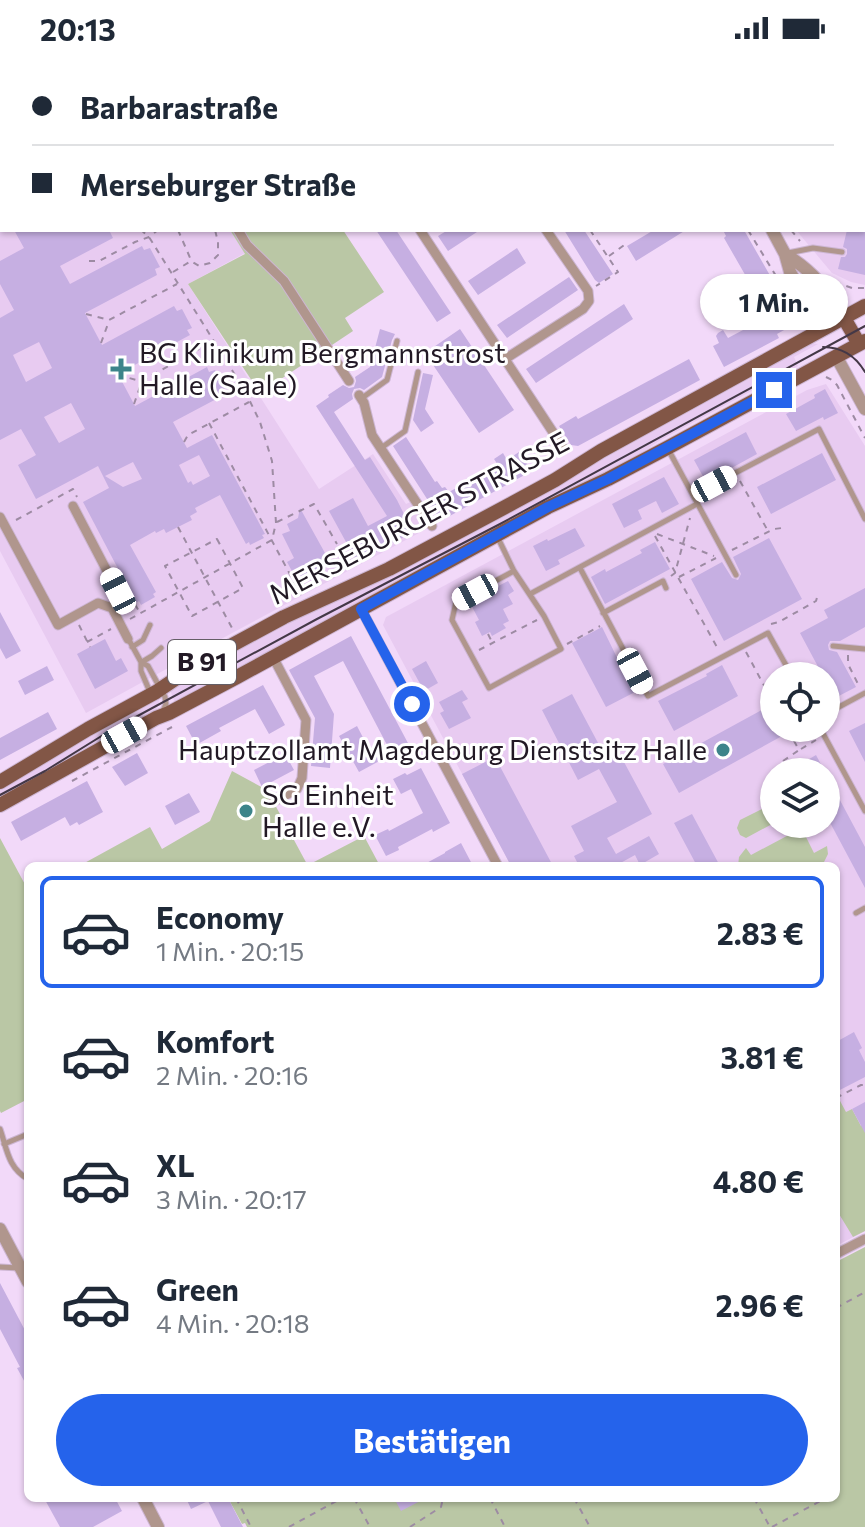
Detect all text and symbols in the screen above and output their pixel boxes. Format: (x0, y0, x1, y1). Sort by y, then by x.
text: 20:13 (40, 10, 116, 47)
text: Barbarastraße (80, 88, 278, 125)
text: Merseburger Straße (80, 165, 356, 202)
callout: 1 Min. (700, 274, 848, 330)
text: 1 Min. (739, 286, 809, 317)
place label: BG Klinikum Bergmannstrost Halle (Saale) (139, 335, 506, 401)
marker: BG Klinikum Bergmannstrost Halle (Saale) (110, 358, 132, 380)
route end (756, 372, 792, 408)
street label: MERSEBURGER STRASSE (263, 423, 574, 611)
car (687, 462, 741, 506)
car (96, 564, 140, 618)
car (448, 570, 502, 614)
road number: B 91 (168, 640, 236, 684)
car (613, 644, 657, 698)
map controls (760, 662, 840, 838)
button: locate (760, 662, 840, 742)
route start (394, 686, 430, 722)
car (97, 713, 151, 757)
place label: Hauptzollamt Magdeburg Dienstsitz Halle (178, 732, 707, 766)
marker: Hauptzollamt Magdeburg Dienstsitz Halle (714, 741, 732, 759)
button: layers (760, 758, 840, 838)
place label: SG Einheit Halle e.V. (262, 777, 394, 843)
marker: SG Einheit Halle e.V. (237, 802, 255, 820)
icon: car (60, 896, 132, 968)
text: Economy (156, 898, 284, 935)
text: 2.83 € (717, 914, 804, 951)
text: 1 Min. · 20:15 (156, 935, 304, 966)
icon: car (60, 1020, 132, 1092)
text: Komfort (156, 1022, 275, 1059)
text: 3.81 € (720, 1038, 804, 1075)
text: 2 Min. · 20:16 (156, 1059, 308, 1090)
icon: car (60, 1144, 132, 1216)
text: XL (156, 1146, 195, 1183)
text: 4.80 € (713, 1162, 804, 1199)
text: 3 Min. · 20:17 (156, 1183, 307, 1214)
icon: car (60, 1268, 132, 1340)
text: Green (156, 1270, 239, 1307)
text: 2.96 € (716, 1286, 804, 1323)
text: 4 Min. · 20:18 (156, 1307, 310, 1338)
button: Bestätigen (56, 1394, 808, 1486)

